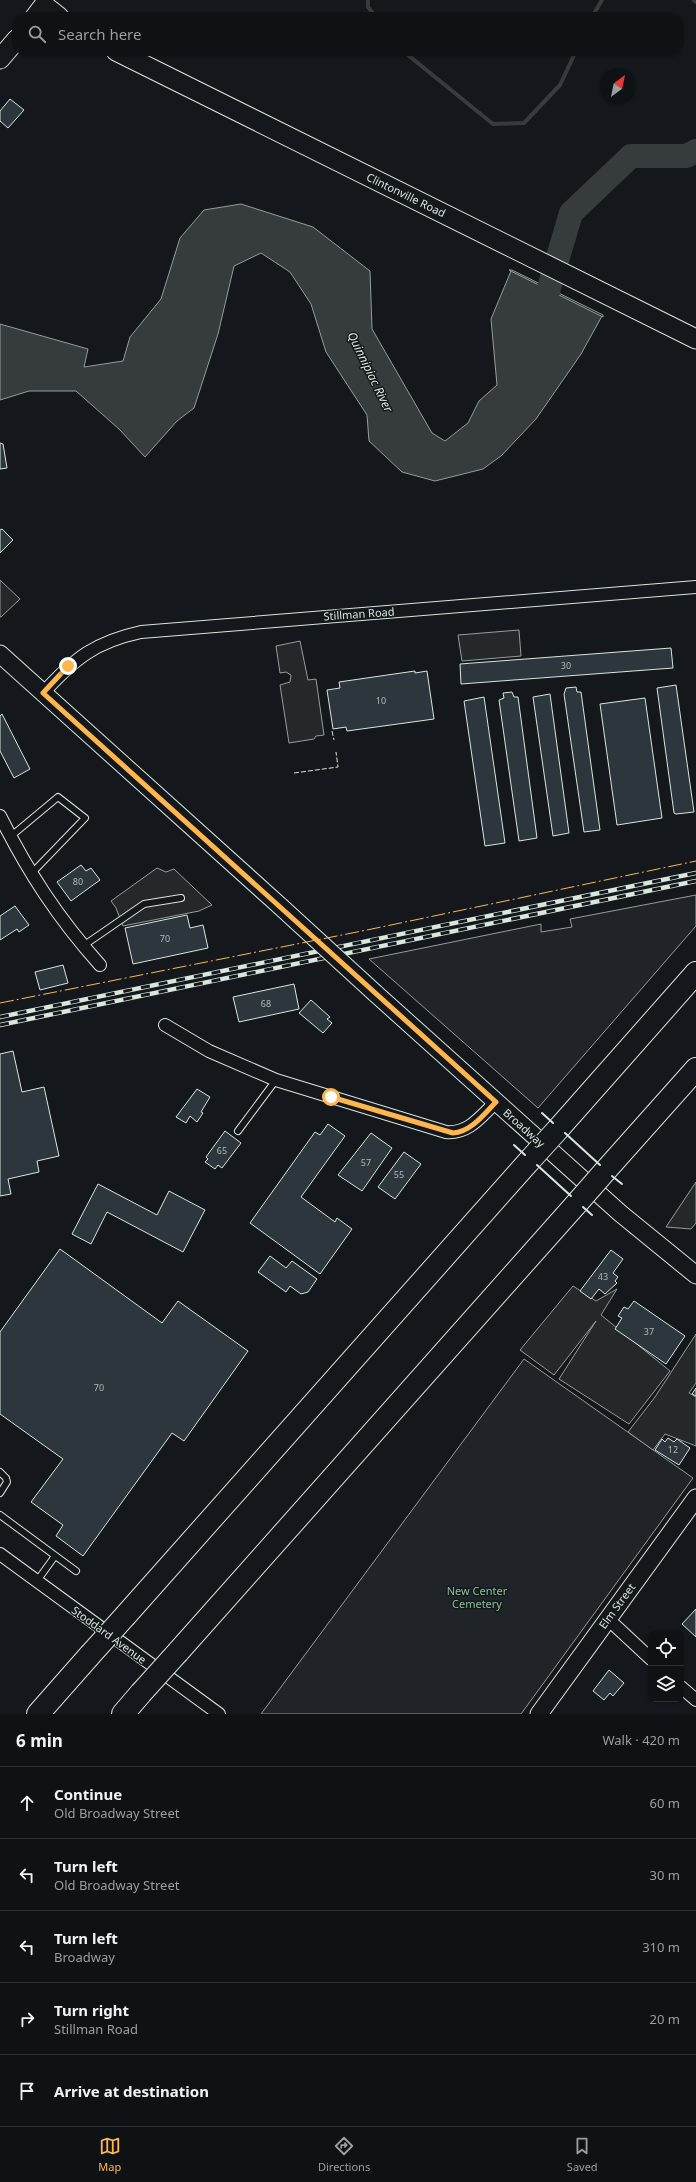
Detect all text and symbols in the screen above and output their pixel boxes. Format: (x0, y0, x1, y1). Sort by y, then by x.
search box (12, 12, 684, 56)
icon: search (26, 23, 48, 45)
text: Search here (58, 24, 141, 44)
north arrow (600, 68, 636, 104)
street label: Clintonville Road (364, 169, 448, 220)
water label: Quinnipiac River (344, 329, 398, 416)
street label: Stillman Road (323, 604, 395, 623)
route end (59, 657, 77, 675)
house number: 30 (561, 659, 571, 672)
house number: 10 (376, 694, 386, 707)
house number: 80 (73, 875, 83, 888)
house number: 70 (160, 932, 170, 945)
house number: 68 (261, 997, 271, 1010)
route start (322, 1088, 340, 1106)
street label: Broadway (500, 1105, 549, 1151)
house number: 65 (217, 1144, 227, 1157)
house number: 57 (361, 1156, 371, 1169)
house number: 55 (394, 1168, 404, 1181)
house number: 43 (598, 1270, 608, 1283)
house number: 37 (644, 1325, 654, 1338)
house number: 70 (94, 1381, 104, 1394)
house number: 12 (668, 1443, 678, 1456)
street label: Elm Street (595, 1580, 638, 1631)
park label: New Center Cemetery (447, 1583, 508, 1611)
street label: Stoddard Avenue (69, 1602, 150, 1667)
map controls (648, 1630, 684, 1702)
button: locate (648, 1630, 684, 1666)
button: layers (648, 1666, 684, 1702)
text: 6 min (16, 1729, 63, 1752)
text: Walk · 420 m (602, 1731, 680, 1749)
text: Continue (54, 1784, 122, 1804)
icon: ahead (16, 1792, 38, 1814)
text: 60 m (650, 1794, 680, 1812)
text: Old Broadway Street (54, 1804, 179, 1822)
text: Turn left (54, 1856, 118, 1876)
icon: left (16, 1864, 38, 1886)
text: 30 m (650, 1866, 680, 1884)
text: Old Broadway Street (54, 1876, 179, 1894)
text: Turn left (54, 1928, 118, 1948)
icon: left (16, 1936, 38, 1958)
text: 310 m (642, 1938, 680, 1956)
text: Broadway (54, 1948, 115, 1966)
text: Turn right (54, 2000, 129, 2020)
icon: right (16, 2008, 38, 2030)
text: 20 m (650, 2010, 680, 2028)
text: Stillman Road (54, 2020, 138, 2038)
icon: arrive (16, 2080, 38, 2102)
text: Arrive at destination (54, 2081, 209, 2101)
tab: Map (98, 2135, 121, 2174)
tab: Directions (318, 2135, 370, 2174)
tab: Saved (567, 2135, 598, 2174)

